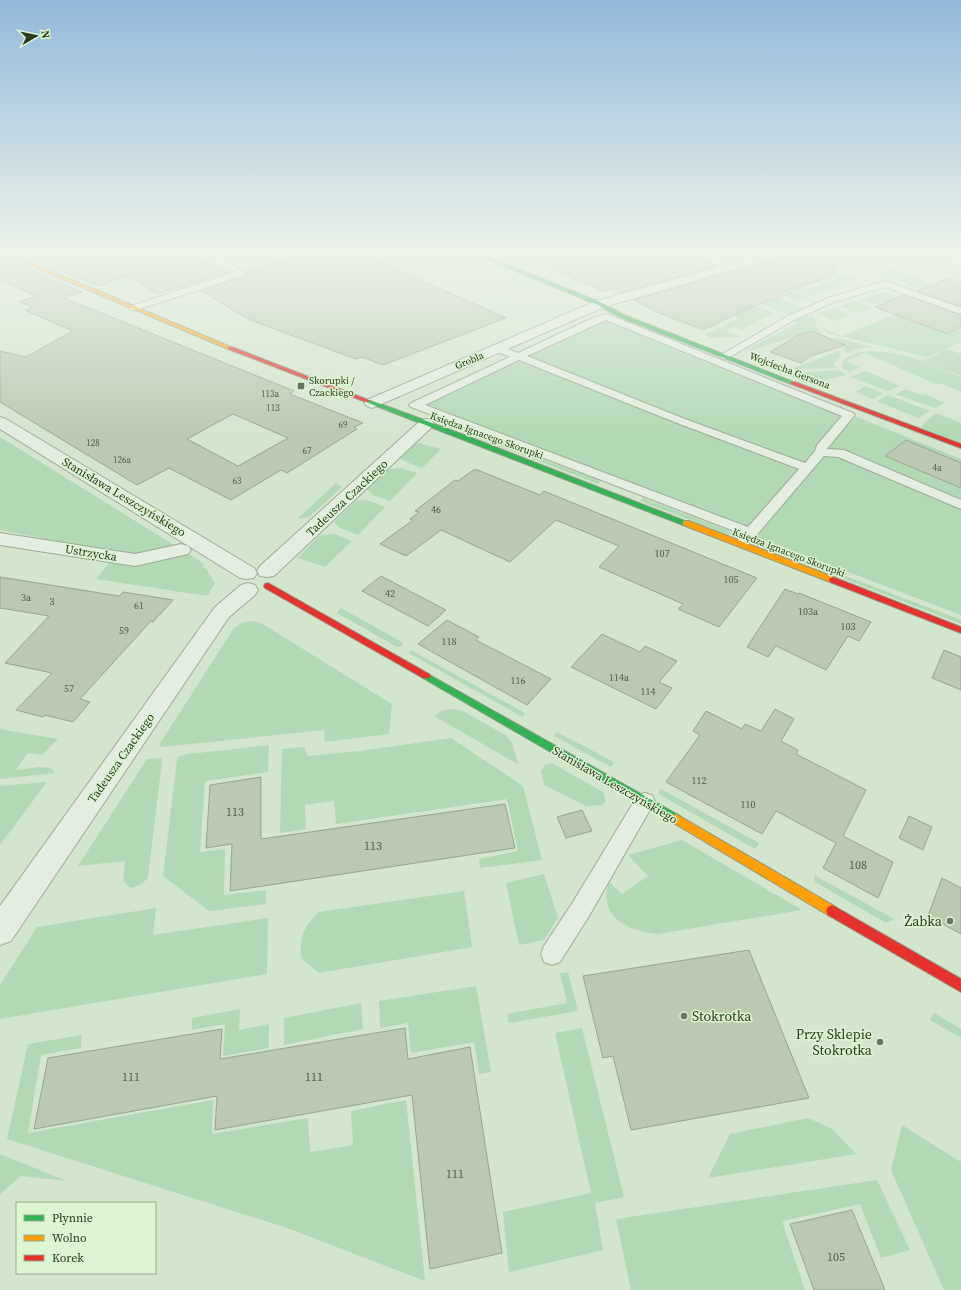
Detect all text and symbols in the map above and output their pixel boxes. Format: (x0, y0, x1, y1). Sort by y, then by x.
north arrow (16, 16, 56, 56)
text: N (37, 29, 53, 40)
street label: Grobla (453, 348, 486, 372)
street label: Wojciecha Gersona (748, 349, 833, 392)
place label: Skorupki / Czackiego (309, 374, 355, 399)
marker: Skorupki / Czackiego (296, 381, 306, 391)
house number: 113a (261, 388, 279, 400)
house number: 113 (266, 402, 280, 414)
street label: Księdza Ignacego Skorupki (429, 409, 545, 462)
house number: 69 (338, 419, 348, 431)
house number: 128 (86, 437, 100, 449)
house number: 67 (302, 445, 312, 457)
street label: Stanisława Leszczyńskiego (59, 454, 189, 541)
house number: 126a (113, 454, 131, 466)
street label: Tadeusza Czackiego (303, 456, 392, 540)
house number: 4a (932, 462, 942, 474)
house number: 63 (232, 475, 242, 487)
house number: 46 (431, 503, 441, 516)
street label: Księdza Ignacego Skorupki (731, 525, 847, 580)
street label: Ustrzycka (64, 541, 119, 565)
house number: 107 (655, 547, 670, 560)
house number: 105 (724, 573, 739, 586)
house number: 42 (385, 587, 395, 600)
house number: 3a (21, 591, 32, 604)
house number: 3 (50, 595, 55, 608)
house number: 61 (134, 599, 144, 612)
house number: 103a (798, 605, 819, 618)
house number: 103 (841, 620, 856, 633)
house number: 59 (119, 624, 129, 637)
house number: 118 (442, 635, 457, 648)
house number: 114a (609, 671, 630, 684)
house number: 116 (511, 674, 526, 687)
house number: 57 (64, 682, 74, 695)
house number: 114 (641, 685, 656, 698)
street label: Tadeusza Czackiego (84, 710, 158, 806)
street label: Stanisława Leszczyńskiego (550, 743, 681, 828)
house number: 112 (692, 774, 707, 787)
house number: 110 (741, 798, 756, 811)
house number: 113 (226, 804, 244, 820)
house number: 113 (364, 838, 382, 854)
house number: 108 (849, 857, 867, 873)
place label: Żabka (904, 911, 943, 931)
marker: Żabka (945, 916, 955, 926)
place label: Stokrotka (692, 1006, 752, 1026)
marker: Stokrotka (679, 1011, 689, 1021)
place label: Przy Sklepie Stokrotka (796, 1024, 873, 1060)
marker: Przy Sklepie Stokrotka (875, 1037, 885, 1047)
house number: 111 (122, 1069, 140, 1085)
house number: 111 (305, 1069, 323, 1085)
house number: 111 (446, 1166, 464, 1182)
legend (16, 1202, 156, 1274)
text: Płynnie (52, 1210, 93, 1226)
text: Wolno (52, 1230, 87, 1246)
house number: 105 (827, 1249, 845, 1265)
text: Korek (52, 1250, 84, 1266)

